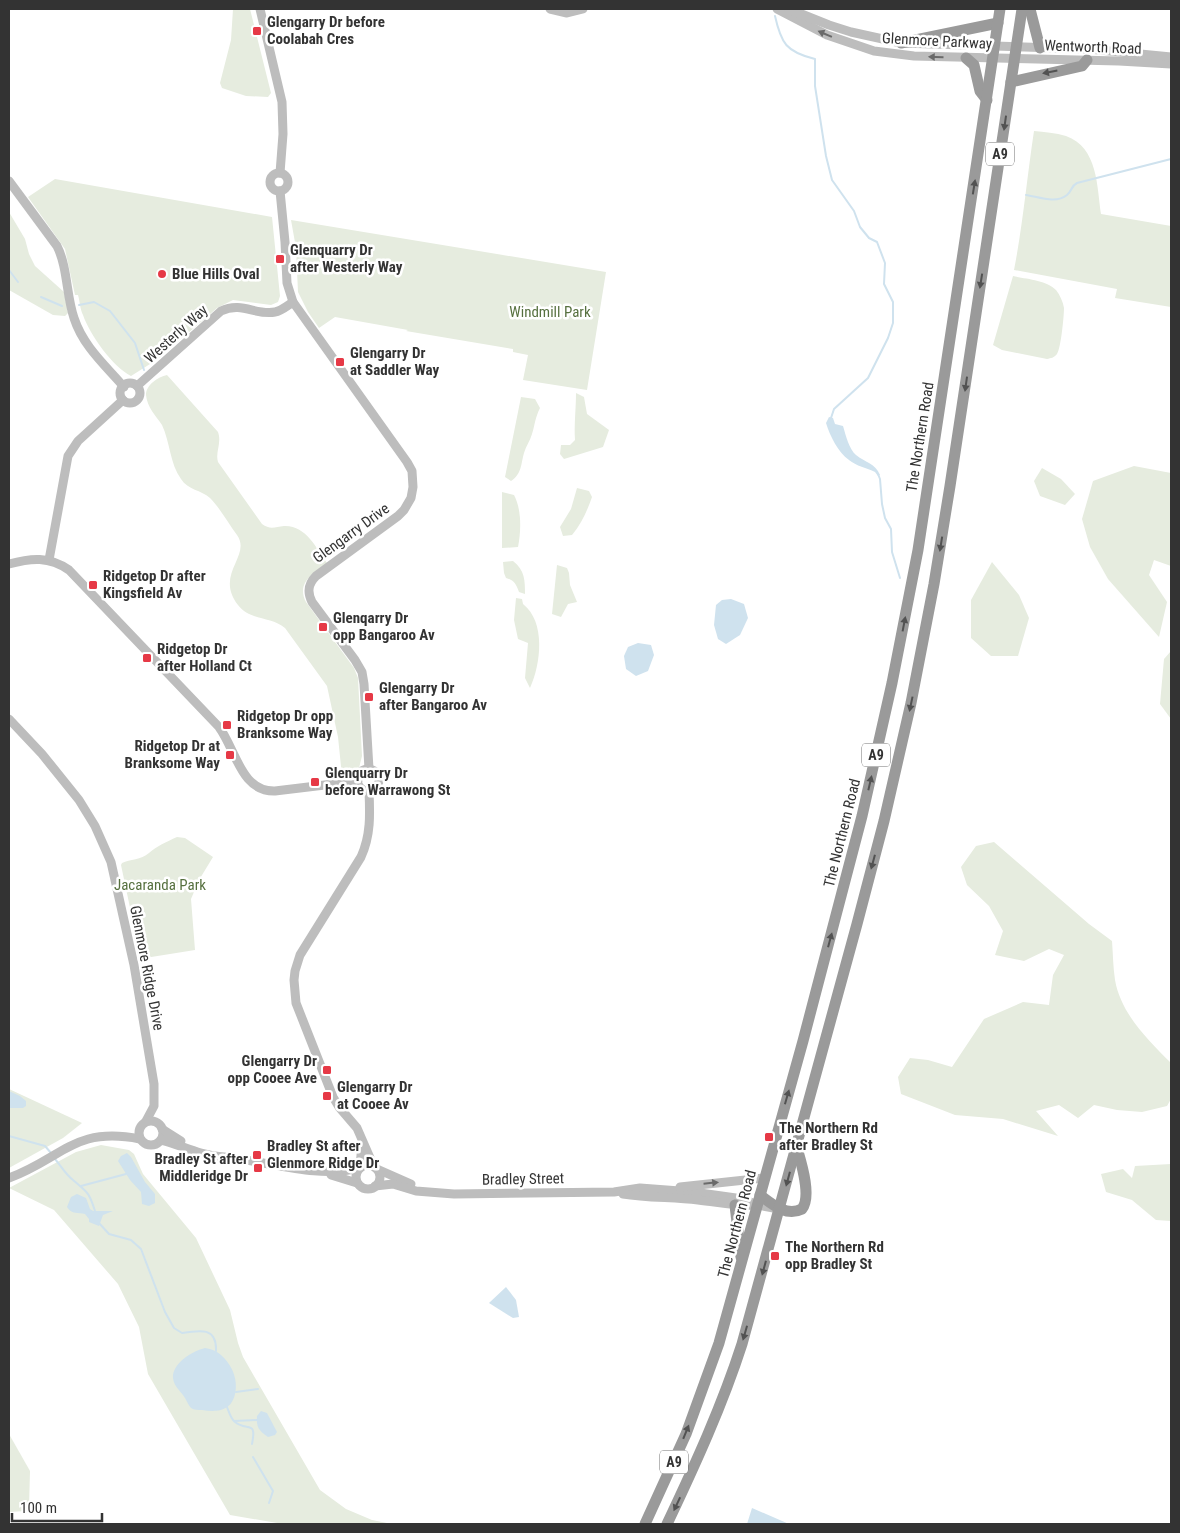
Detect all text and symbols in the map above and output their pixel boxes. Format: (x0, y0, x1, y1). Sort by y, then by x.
place label: Glengarry Dr before Coolabah Cres (267, 13, 385, 48)
marker: Glengarry Dr before Coolabah Cres (251, 25, 263, 37)
one-way arrow (817, 29, 832, 37)
street label: Glenmore Parkway (882, 29, 992, 53)
street label: Wentworth Road (1044, 36, 1142, 58)
one-way arrow (928, 52, 944, 60)
one-way arrow (1043, 68, 1058, 76)
one-way arrow (1000, 116, 1008, 132)
road number: A9 (986, 142, 1014, 166)
one-way arrow (970, 179, 978, 195)
place label: Glenquarry Dr after Westerly Way (290, 241, 403, 276)
marker: Glenquarry Dr after Westerly Way (274, 253, 286, 265)
place label: Blue Hills Oval (172, 265, 260, 283)
marker: Blue Hills Oval (156, 268, 168, 280)
one-way arrow (977, 273, 985, 289)
street label: Westerly Way (141, 301, 211, 367)
park label: Windmill Park (509, 303, 591, 321)
place label: Glengarry Dr at Saddler Way (350, 344, 439, 379)
marker: Glengarry Dr at Saddler Way (334, 356, 346, 368)
one-way arrow (961, 376, 969, 392)
street label: The Northern Road (902, 381, 938, 493)
street label: Glengarry Drive (309, 499, 393, 567)
one-way arrow (936, 537, 944, 553)
place label: Ridgetop Dr after Kingsfield Av (103, 567, 206, 602)
marker: Ridgetop Dr after Kingsfield Av (87, 579, 99, 591)
place label: Glenqarry Dr opp Bangaroo Av (333, 609, 435, 644)
one-way arrow (900, 616, 908, 632)
marker: Glenqarry Dr opp Bangaroo Av (317, 621, 329, 633)
place label: Ridgetop Dr after Holland Ct (157, 640, 252, 675)
marker: Ridgetop Dr after Holland Ct (141, 652, 153, 664)
place label: Glengarry Dr after Bangaroo Av (379, 679, 487, 714)
marker: Glengarry Dr after Bangaroo Av (363, 691, 375, 703)
one-way arrow (906, 696, 914, 712)
place label: Ridgetop Dr opp Branksome Way (237, 707, 333, 742)
marker: Ridgetop Dr opp Branksome Way (221, 719, 233, 731)
place label: Ridgetop Dr at Branksome Way (125, 737, 220, 772)
road number: A9 (862, 744, 890, 766)
marker: Ridgetop Dr at Branksome Way (224, 749, 236, 761)
place label: Glenquarry Dr before Warrawong St (325, 764, 451, 799)
one-way arrow (866, 775, 874, 790)
marker: Glenquarry Dr before Warrawong St (309, 776, 321, 788)
street label: The Northern Road (820, 777, 864, 889)
one-way arrow (869, 855, 877, 870)
park label: Jacaranda Park (114, 876, 206, 894)
street label: Glenmore Ridge Drive (126, 904, 168, 1032)
one-way arrow (826, 933, 834, 948)
place label: Glengarry Dr opp Cooee Ave (228, 1052, 317, 1087)
marker: Glengarry Dr opp Cooee Ave (321, 1064, 333, 1076)
place label: Glengarry Dr at Cooee Av (337, 1078, 412, 1113)
marker: Glengarry Dr at Cooee Av (321, 1090, 333, 1102)
one-way arrow (783, 1090, 791, 1105)
place label: The Northern Rd after Bradley St (779, 1119, 878, 1154)
marker: The Northern Rd after Bradley St (763, 1131, 775, 1143)
place label: Bradley St after Glenmore Ridge Dr (267, 1137, 379, 1172)
marker: Bradley St after Glenmore Ridge Dr (251, 1149, 263, 1161)
place label: Bradley St after Middleridge Dr (154, 1150, 248, 1185)
marker: Bradley St after Middleridge Dr (252, 1162, 264, 1174)
street label: The Northern Road (714, 1168, 760, 1280)
street label: Bradley Street (482, 1169, 564, 1189)
one-way arrow (784, 1171, 792, 1186)
one-way arrow (703, 1179, 719, 1187)
place label: The Northern Rd opp Bradley St (785, 1238, 884, 1273)
marker: The Northern Rd opp Bradley St (769, 1250, 781, 1262)
one-way arrow (759, 1260, 767, 1275)
one-way arrow (741, 1326, 749, 1341)
one-way arrow (683, 1425, 691, 1439)
road number: A9 (660, 1450, 688, 1474)
scale bar (12, 1490, 102, 1522)
one-way arrow (673, 1497, 681, 1511)
text: 100 m (20, 1499, 57, 1517)

